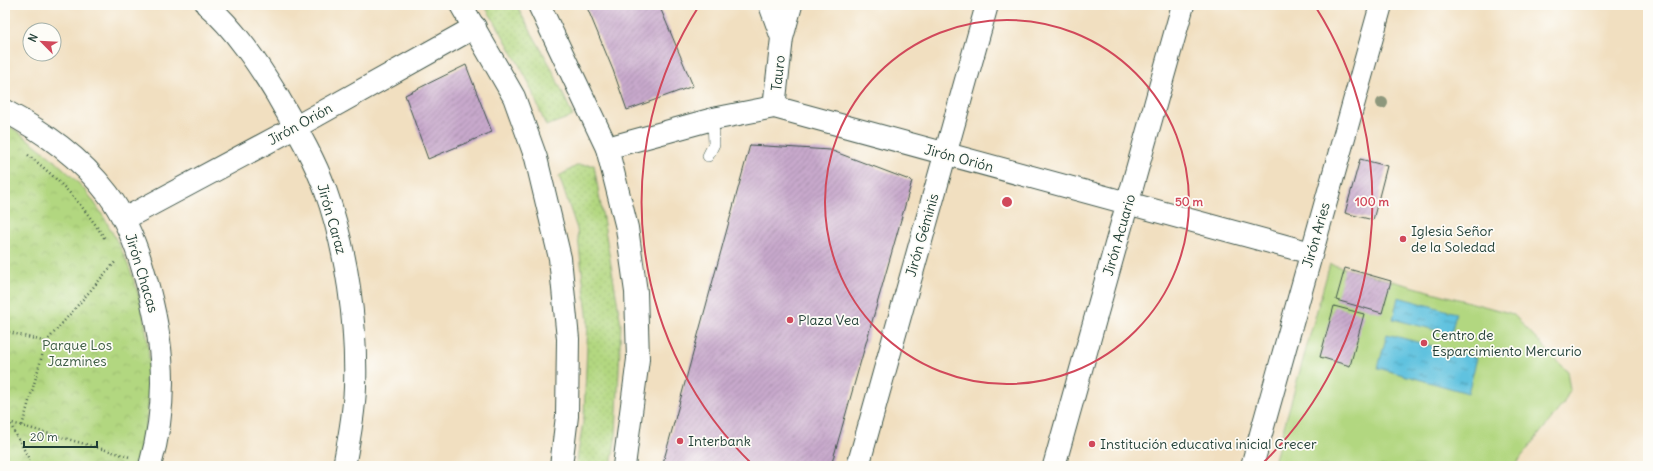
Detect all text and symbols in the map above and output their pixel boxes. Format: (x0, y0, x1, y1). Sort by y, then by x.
north arrow (22, 22, 62, 62)
text: N (25, 32, 41, 44)
street label: Tauro (767, 54, 789, 92)
street label: Jirón Orión (265, 99, 335, 149)
street label: Jirón Orión (922, 140, 996, 176)
street label: Jirón Caraz (313, 182, 351, 257)
street label: Jirón Géminis (902, 191, 942, 279)
street label: Jirón Acuario (1099, 192, 1139, 278)
text: 50 m (1175, 194, 1204, 209)
text: 100 m (1355, 194, 1389, 209)
centre of rings (1000, 195, 1014, 209)
street label: Jirón Aries (1298, 200, 1334, 270)
place label: Iglesia Señor de la Soledad (1411, 222, 1495, 256)
street label: Jirón Chacas (121, 231, 163, 315)
marker: Iglesia Señor de la Soledad (1398, 234, 1408, 244)
place label: Plaza Vea (798, 311, 859, 329)
marker: Plaza Vea (785, 315, 795, 325)
place label: Centro de Esparcimiento Mercurio (1432, 326, 1582, 360)
park label: Parque Los Jazmines (42, 336, 112, 370)
marker: Centro de Esparcimiento Mercurio (1419, 338, 1429, 348)
scale bar (24, 423, 97, 449)
text: 20 m (30, 429, 58, 444)
place label: Interbank (688, 432, 751, 450)
place label: Institución educativa inicial Crecer (1100, 435, 1317, 453)
marker: Interbank (675, 436, 685, 446)
marker: Institución educativa inicial Crecer (1087, 439, 1097, 449)

